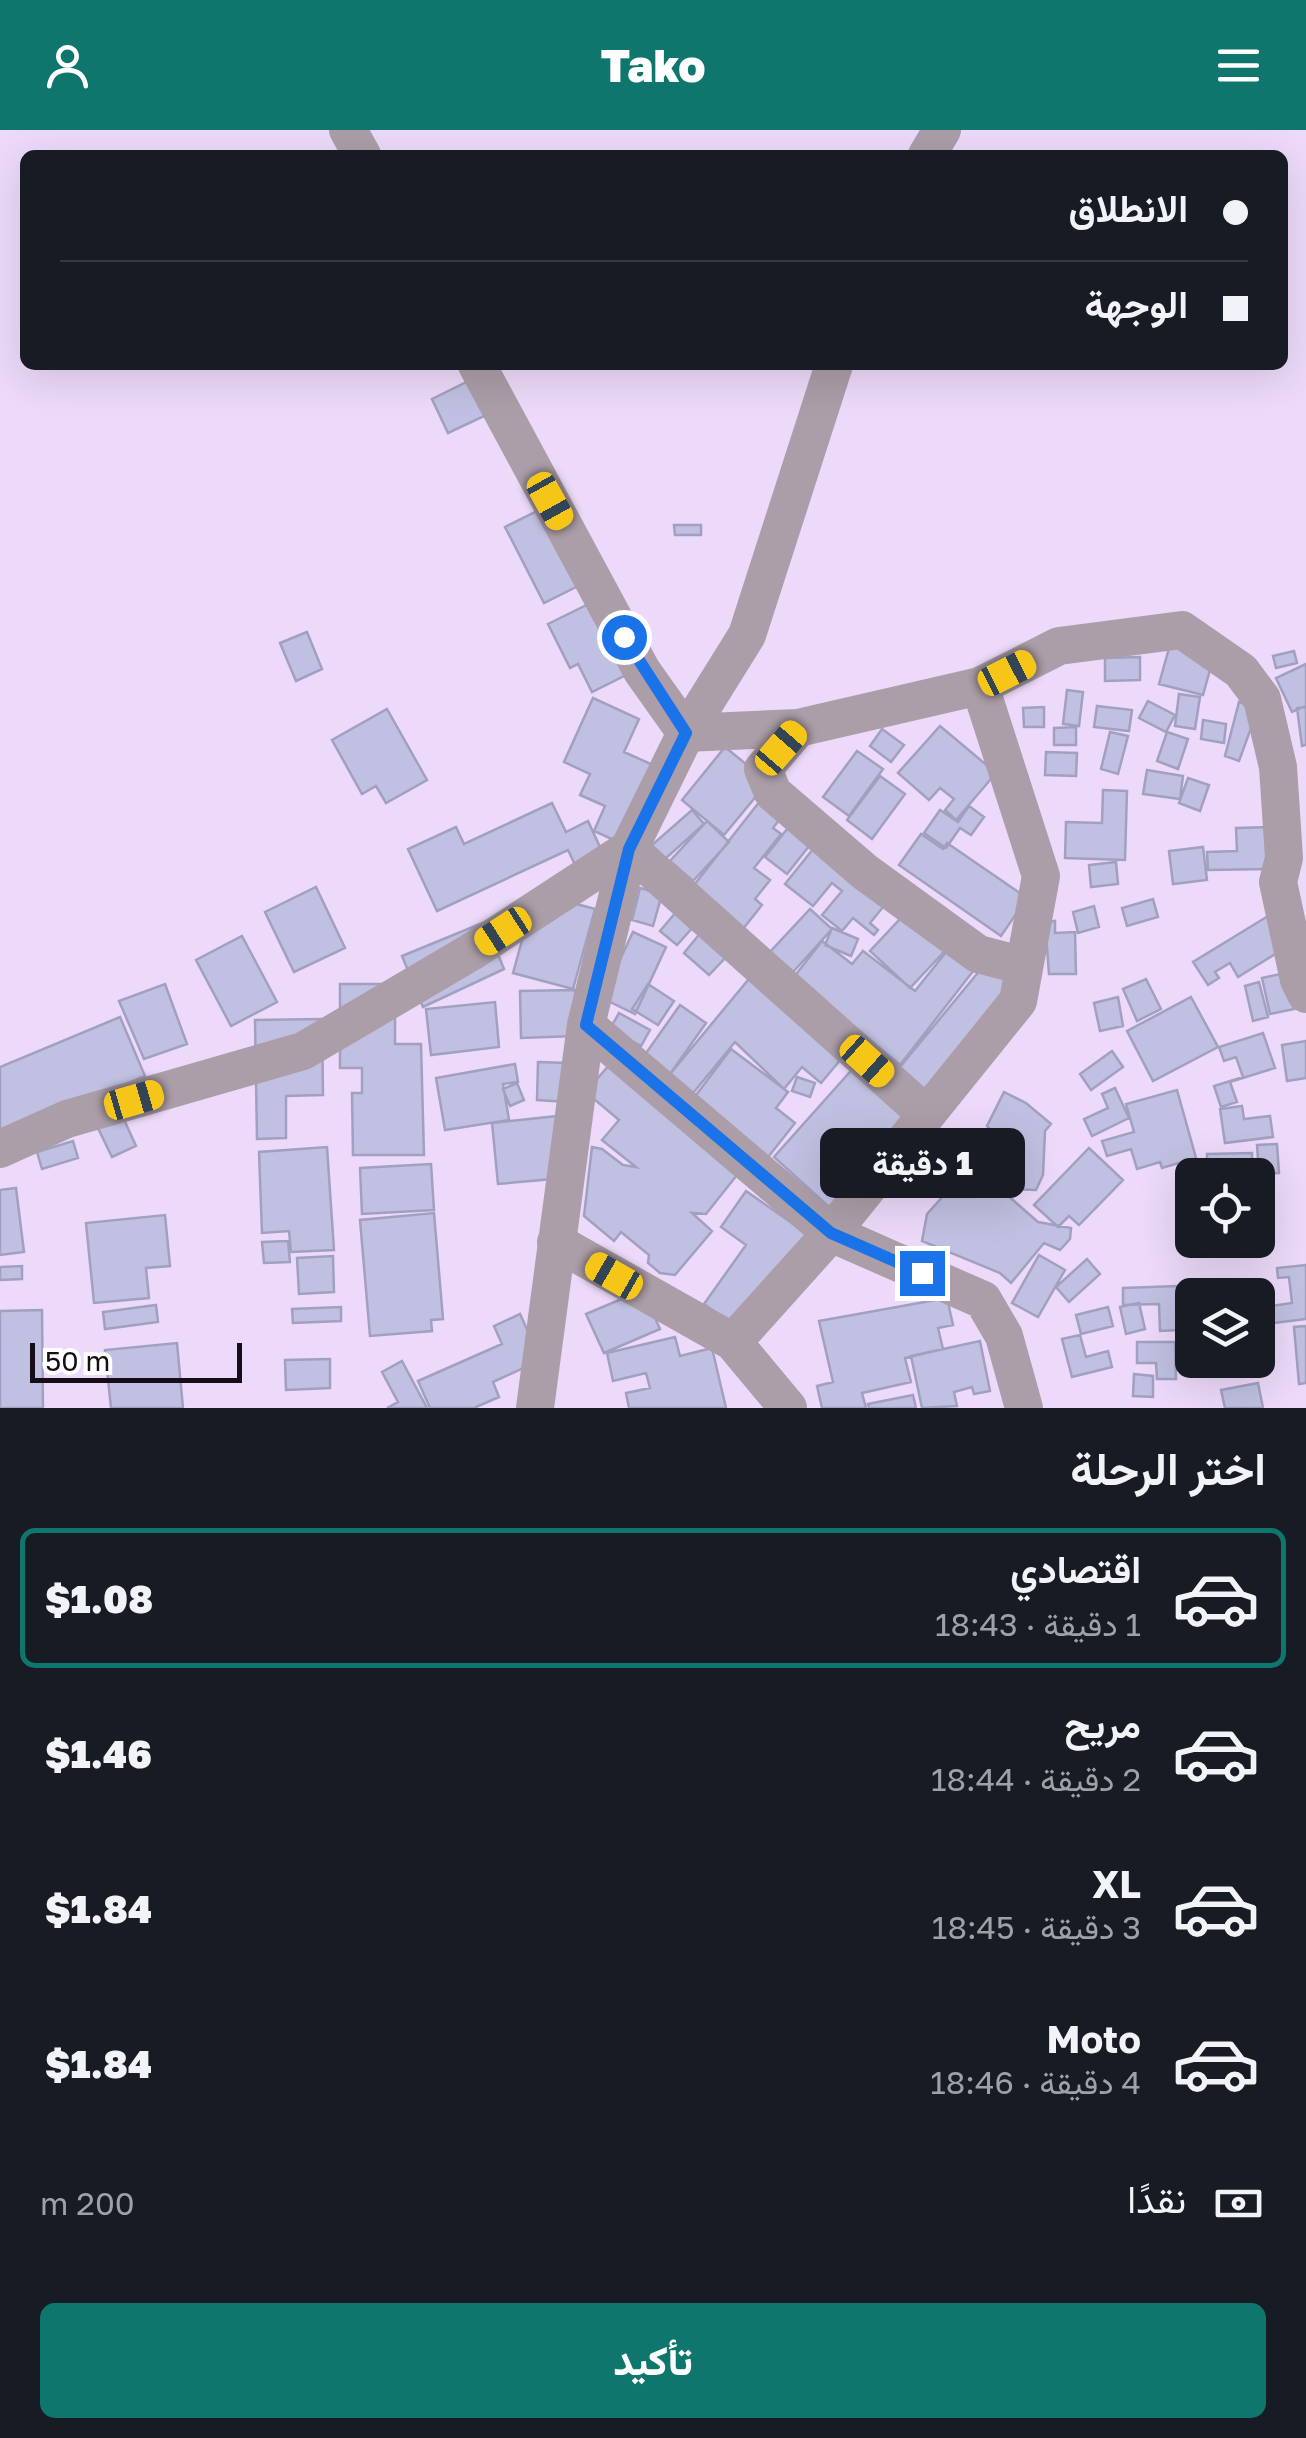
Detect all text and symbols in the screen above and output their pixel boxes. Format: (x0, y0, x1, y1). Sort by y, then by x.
icon: person (40, 38, 95, 93)
text: Tako (601, 38, 706, 92)
icon: menu (1211, 38, 1266, 93)
text: الانطلاق (1069, 185, 1188, 230)
text: الوجهة (1085, 281, 1188, 326)
car (522, 467, 578, 535)
route start (602, 615, 647, 660)
car (973, 646, 1041, 700)
car (750, 716, 812, 780)
car (470, 902, 536, 960)
car (835, 1030, 899, 1092)
car (101, 1077, 167, 1123)
callout: 1 دقيقة (820, 1128, 1024, 1198)
text: 1 دقيقة (872, 1144, 973, 1182)
map controls (1175, 1158, 1275, 1378)
button: locate (1175, 1158, 1275, 1258)
car (581, 1248, 647, 1304)
route end (900, 1251, 945, 1296)
button: layers (1175, 1278, 1275, 1378)
scale bar (30, 1338, 242, 1382)
text: 50 m (45, 1344, 110, 1377)
text: اختر الرحلة (1070, 1441, 1266, 1495)
text: اقتصادي (1010, 1546, 1141, 1591)
icon: car (1171, 1553, 1261, 1643)
text: $1.08 (45, 1576, 153, 1621)
text: 1 دقيقة · 18:43 (935, 1605, 1141, 1643)
text: مريح (1065, 1701, 1141, 1746)
icon: car (1171, 1708, 1261, 1798)
text: $1.46 (45, 1731, 152, 1776)
text: 2 دقيقة · 18:44 (931, 1760, 1141, 1798)
text: XL (1092, 1861, 1141, 1906)
icon: car (1171, 1863, 1261, 1953)
text: $1.84 (45, 1886, 152, 1931)
text: 3 دقيقة · 18:45 (932, 1908, 1141, 1946)
text: Moto (1047, 2016, 1141, 2061)
icon: car (1171, 2018, 1261, 2108)
text: $1.84 (45, 2041, 152, 2086)
text: 4 دقيقة · 18:46 (930, 2063, 1141, 2101)
text: نقدًا (1127, 2176, 1186, 2221)
icon: cash (1211, 2176, 1266, 2231)
text: 200 m (40, 2184, 135, 2222)
button: تأكيد (40, 2303, 1266, 2418)

